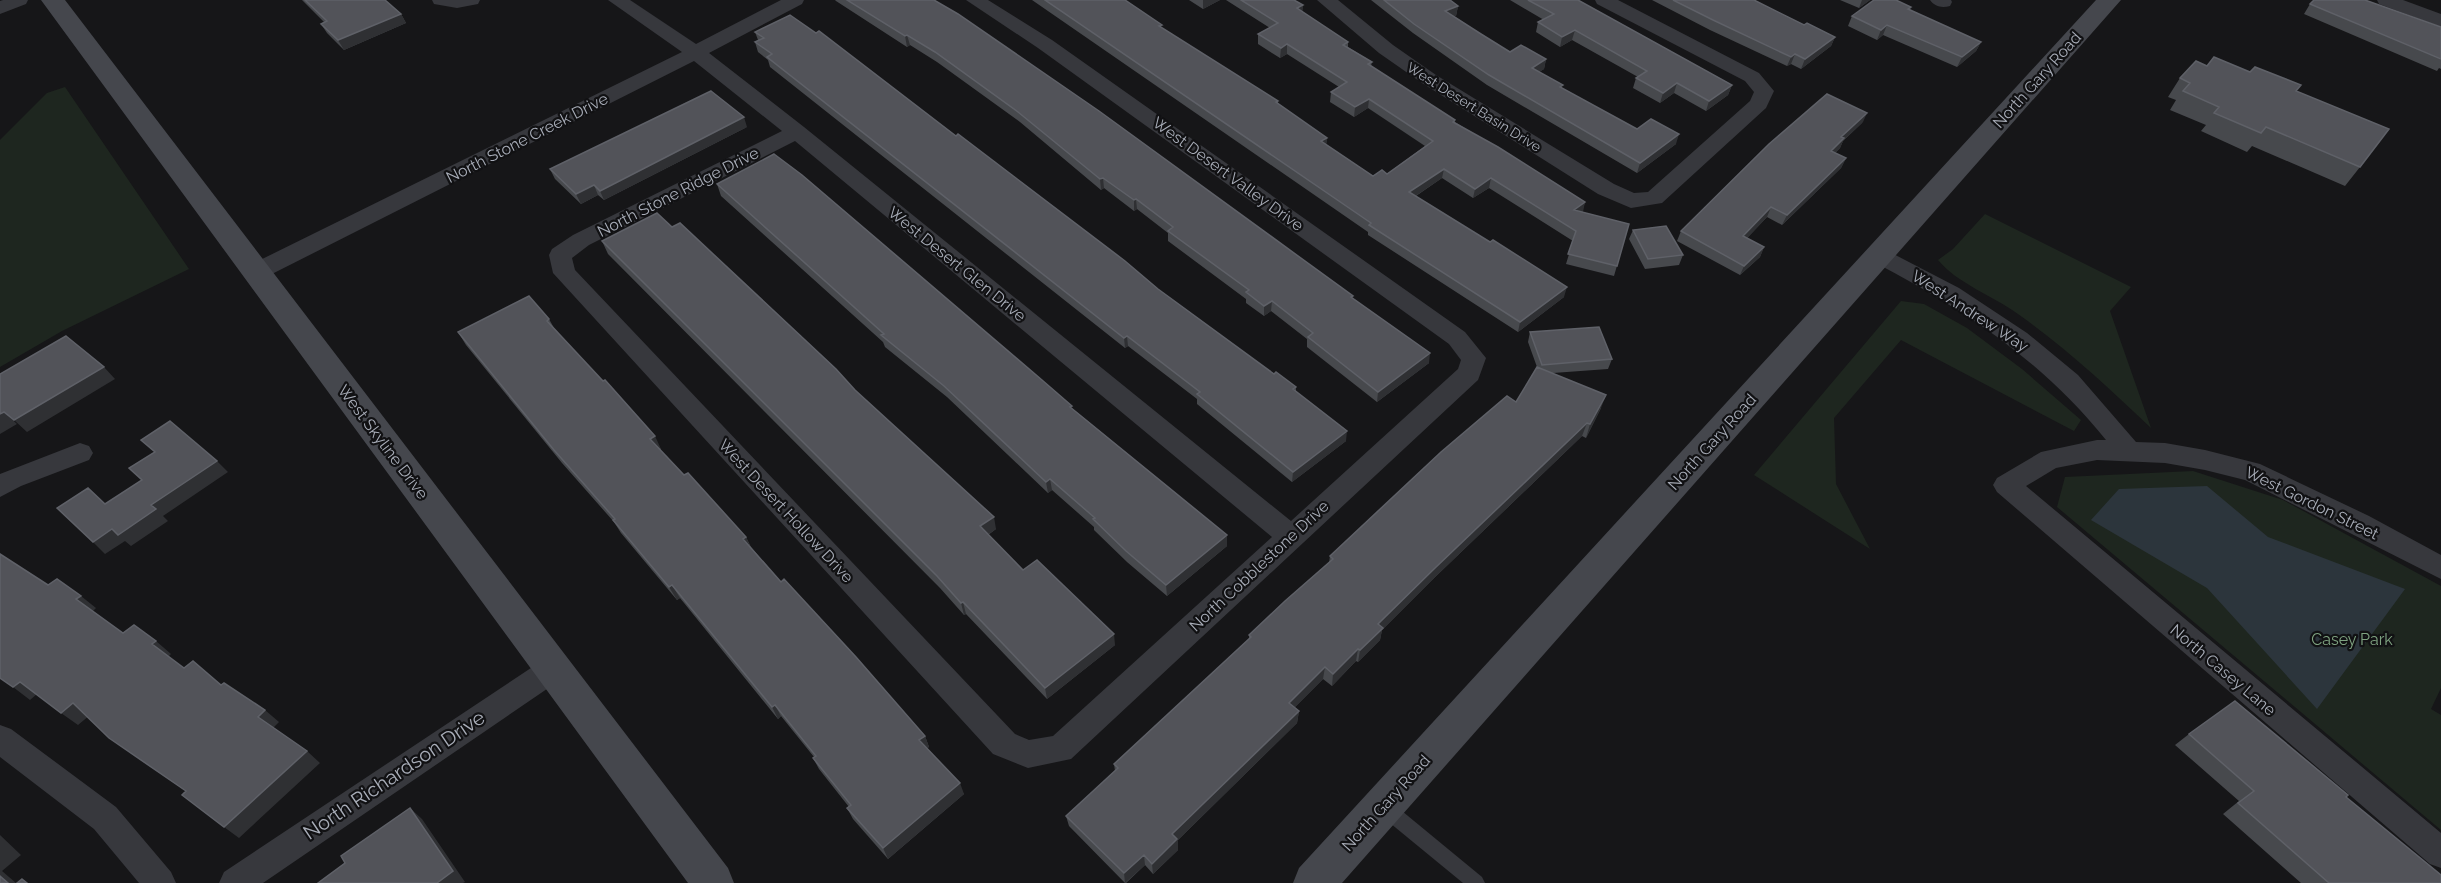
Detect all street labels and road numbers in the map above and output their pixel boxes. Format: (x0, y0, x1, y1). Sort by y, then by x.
street label: North Gary Road (1989, 28, 2085, 132)
street label: West Desert Basin Drive (1404, 59, 1544, 155)
street label: North Stone Creek Drive (443, 89, 611, 187)
street label: West Desert Valley Drive (1149, 113, 1307, 235)
street label: North Stone Ridge Drive (594, 143, 762, 241)
street label: West Desert Glen Drive (884, 202, 1030, 326)
street label: West Andrew Way (1908, 266, 2032, 356)
street label: West Skyline Drive (334, 381, 432, 503)
street label: North Gary Road (1664, 390, 1760, 494)
street label: West Desert Hollow Drive (715, 435, 857, 587)
street label: West Gordon Street (2242, 462, 2382, 544)
street label: North Cobblestone Drive (1185, 496, 1333, 636)
street label: North Casey Lane (2166, 620, 2280, 720)
street label: North Richardson Drive (299, 705, 490, 845)
street label: North Gary Road (1338, 751, 1434, 855)

